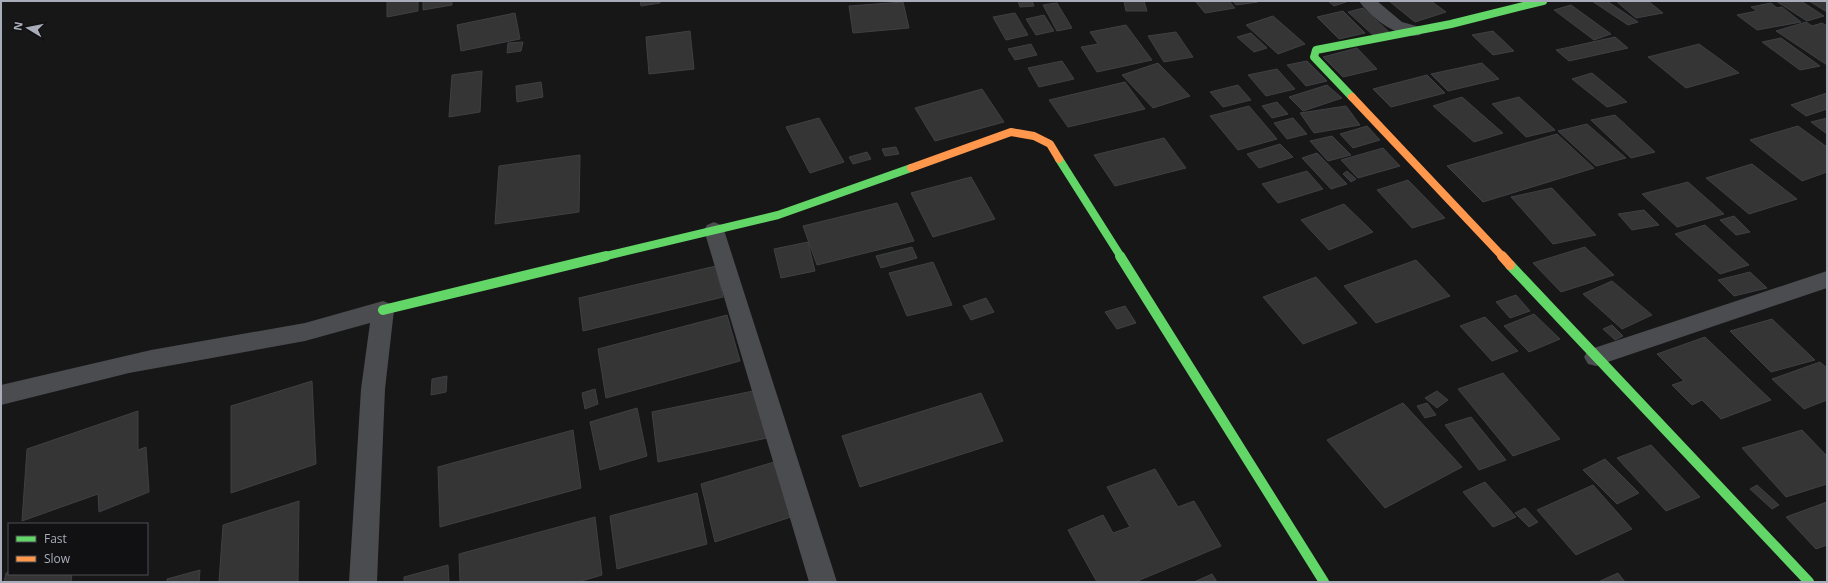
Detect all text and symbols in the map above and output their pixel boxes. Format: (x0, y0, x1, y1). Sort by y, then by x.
north arrow (8, 8, 48, 48)
text: N (9, 20, 26, 32)
legend (8, 523, 148, 575)
text: Fast (44, 530, 67, 547)
text: Slow (44, 550, 71, 567)

